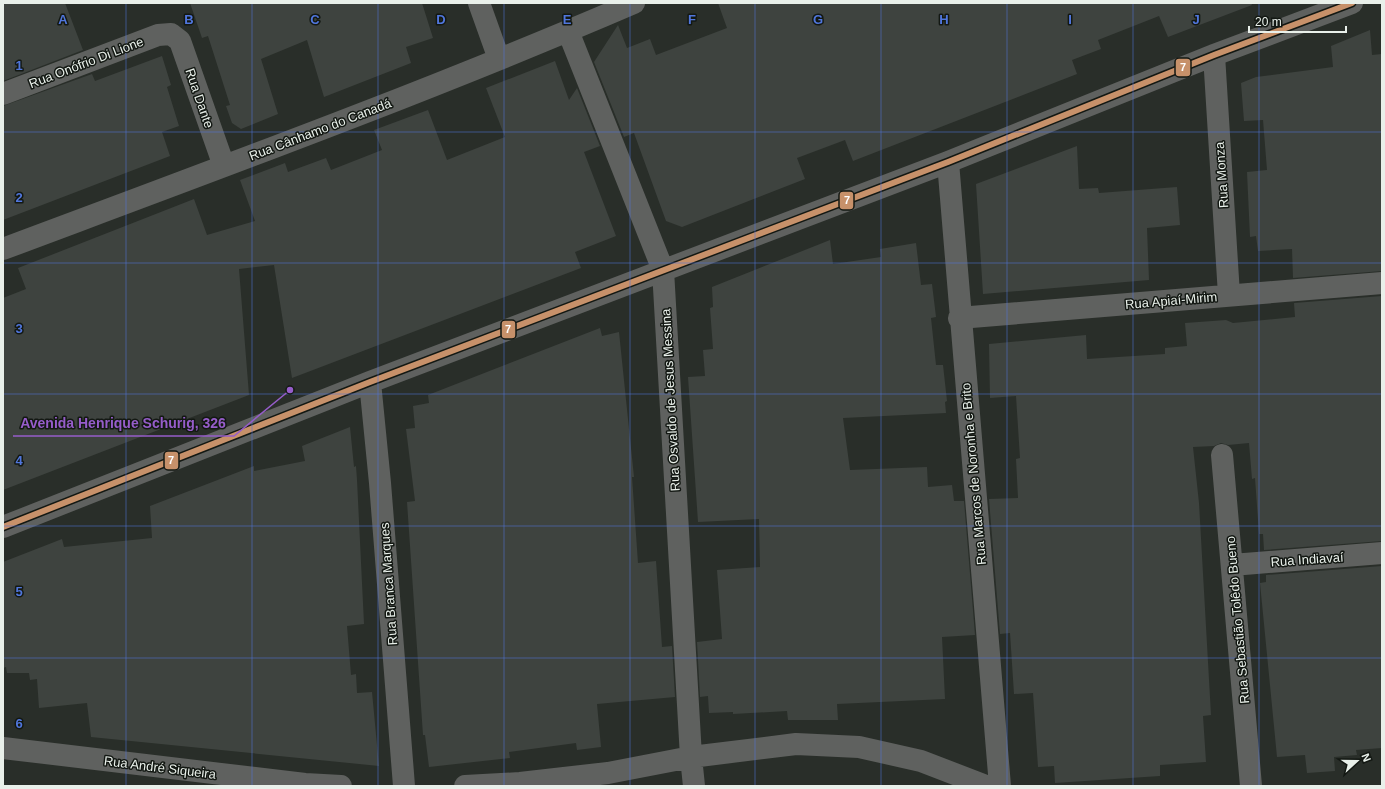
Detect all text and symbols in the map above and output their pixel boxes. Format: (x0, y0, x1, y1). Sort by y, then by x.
scale bar (1249, 8, 1346, 34)
text: A (58, 12, 68, 27)
text: B (184, 12, 194, 27)
text: C (310, 12, 320, 27)
text: D (436, 12, 446, 27)
text: E (563, 12, 572, 27)
text: F (688, 12, 696, 27)
text: G (813, 12, 823, 27)
text: H (939, 12, 949, 27)
text: I (1068, 12, 1072, 27)
text: J (1192, 12, 1200, 27)
text: 20 m (1255, 15, 1282, 29)
street label: Rua Onófrio Di Lione (27, 34, 146, 91)
text: 1 (15, 58, 23, 73)
line badge: 7 (1175, 58, 1191, 77)
text: 7 (1180, 61, 1186, 73)
street label: Rua Dante (182, 66, 217, 130)
street label: Rua Cânhamo do Canadá (247, 95, 394, 164)
street label: Rua Monza (1212, 141, 1231, 209)
text: 2 (15, 190, 23, 205)
line badge: 7 (839, 191, 854, 210)
text: 7 (844, 194, 850, 206)
street label: Rua Apiaí-Mirim (1124, 289, 1218, 312)
street label: Rua Osvaldo de Jesus Messina (658, 308, 683, 492)
line badge: 7 (501, 320, 516, 339)
text: 3 (15, 321, 23, 336)
text: 7 (505, 323, 511, 335)
street label: Rua Marcos de Noronha e Brito (958, 382, 989, 566)
callout: Avenida Henrique Schurig, 326 (13, 410, 234, 436)
text: Avenida Henrique Schurig, 326 (20, 415, 226, 431)
line badge: 7 (164, 451, 179, 470)
text: 4 (15, 453, 23, 468)
text: 7 (168, 454, 174, 466)
street label: Rua Branca Marques (377, 522, 400, 646)
street label: Rua Sebastião Tolêdo Bueno (1223, 536, 1252, 704)
street label: Rua Indiavaí (1270, 549, 1344, 570)
text: 5 (15, 584, 23, 599)
text: 6 (15, 716, 23, 731)
north arrow (1337, 741, 1377, 781)
text: N (1359, 752, 1373, 763)
street label: Rua André Siqueira (103, 753, 218, 782)

